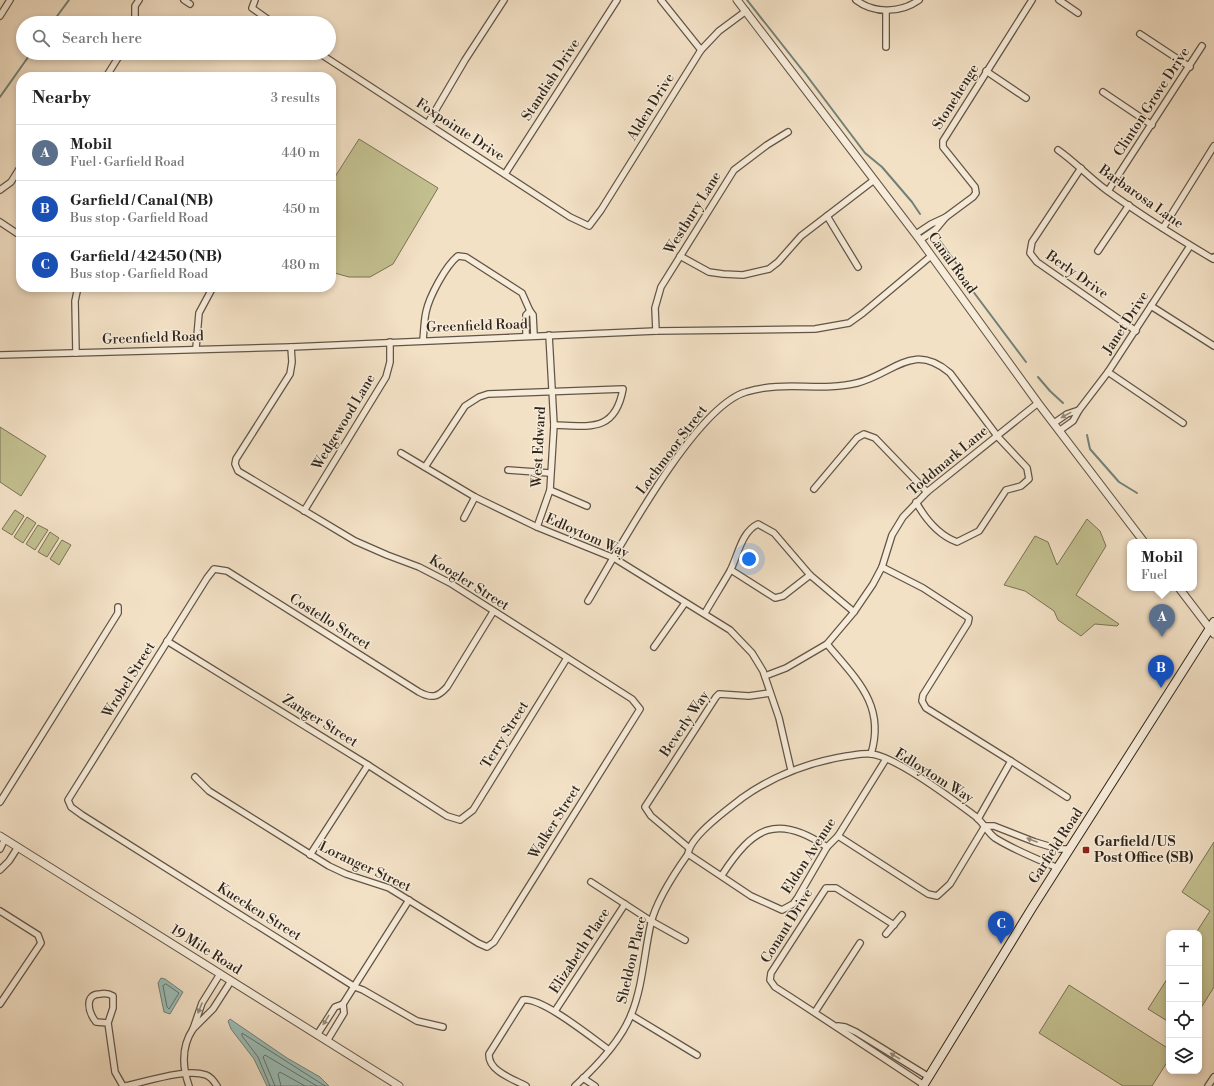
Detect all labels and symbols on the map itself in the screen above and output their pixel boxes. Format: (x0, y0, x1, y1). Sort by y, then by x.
street label: Standish Drive (518, 36, 584, 124)
street label: Clinton Grove Drive (1110, 44, 1194, 160)
street label: Stonehenge (929, 61, 983, 133)
street label: Alden Drive (623, 70, 679, 145)
street label: Foxpointe Drive (412, 95, 508, 165)
street label: Barbarosa Lane (1094, 161, 1187, 233)
street label: Westbury Lane (660, 168, 726, 259)
street label: Canal Road (924, 229, 980, 297)
street label: Berly Drive (1041, 246, 1112, 303)
street label: Janet Drive (1098, 288, 1153, 359)
street label: Greenfield Road (426, 315, 528, 337)
street label: Greenfield Road (102, 327, 204, 349)
street label: Wedgewood Lane (308, 371, 380, 474)
street label: Lochmoor Street (632, 402, 712, 498)
street label: West Edward (528, 406, 550, 489)
one-way arrow (1060, 412, 1072, 419)
street label: Toddmark Lane (904, 422, 992, 500)
street label: Edloytom Way (542, 510, 632, 563)
your location (739, 549, 759, 569)
street label: Koogler Street (426, 551, 512, 615)
street label: Costello Street (286, 590, 374, 654)
pin: A (1149, 604, 1175, 637)
street label: Wrobel Street (98, 639, 159, 722)
pin: B (1148, 655, 1174, 688)
street label: Beverly Way (656, 687, 714, 761)
street label: Zanger Street (279, 691, 361, 751)
street label: Terry Street (477, 698, 533, 772)
street label: Edloytom Way (891, 745, 977, 807)
street label: Walker Street (525, 781, 585, 863)
street label: Garfield Road (1025, 805, 1087, 887)
street label: Eldon Avenue (778, 815, 840, 897)
place label: Garfield / US Post Office (SB) (1094, 833, 1193, 867)
one-way arrow (1026, 837, 1038, 843)
street label: Loranger Street (316, 838, 414, 896)
marker: Garfield / US Post Office (SB) (1081, 845, 1091, 855)
street label: Kuecken Street (213, 879, 305, 945)
street label: Conant Drive (757, 885, 817, 967)
street label: Elizabeth Place (546, 905, 614, 997)
pin: C (988, 911, 1014, 944)
street label: Sheldon Place (613, 914, 651, 1006)
street label: 19 Mile Road (167, 921, 245, 979)
one-way arrow (197, 1002, 203, 1014)
one-way arrow (323, 1014, 330, 1026)
one-way arrow (889, 1053, 901, 1060)

